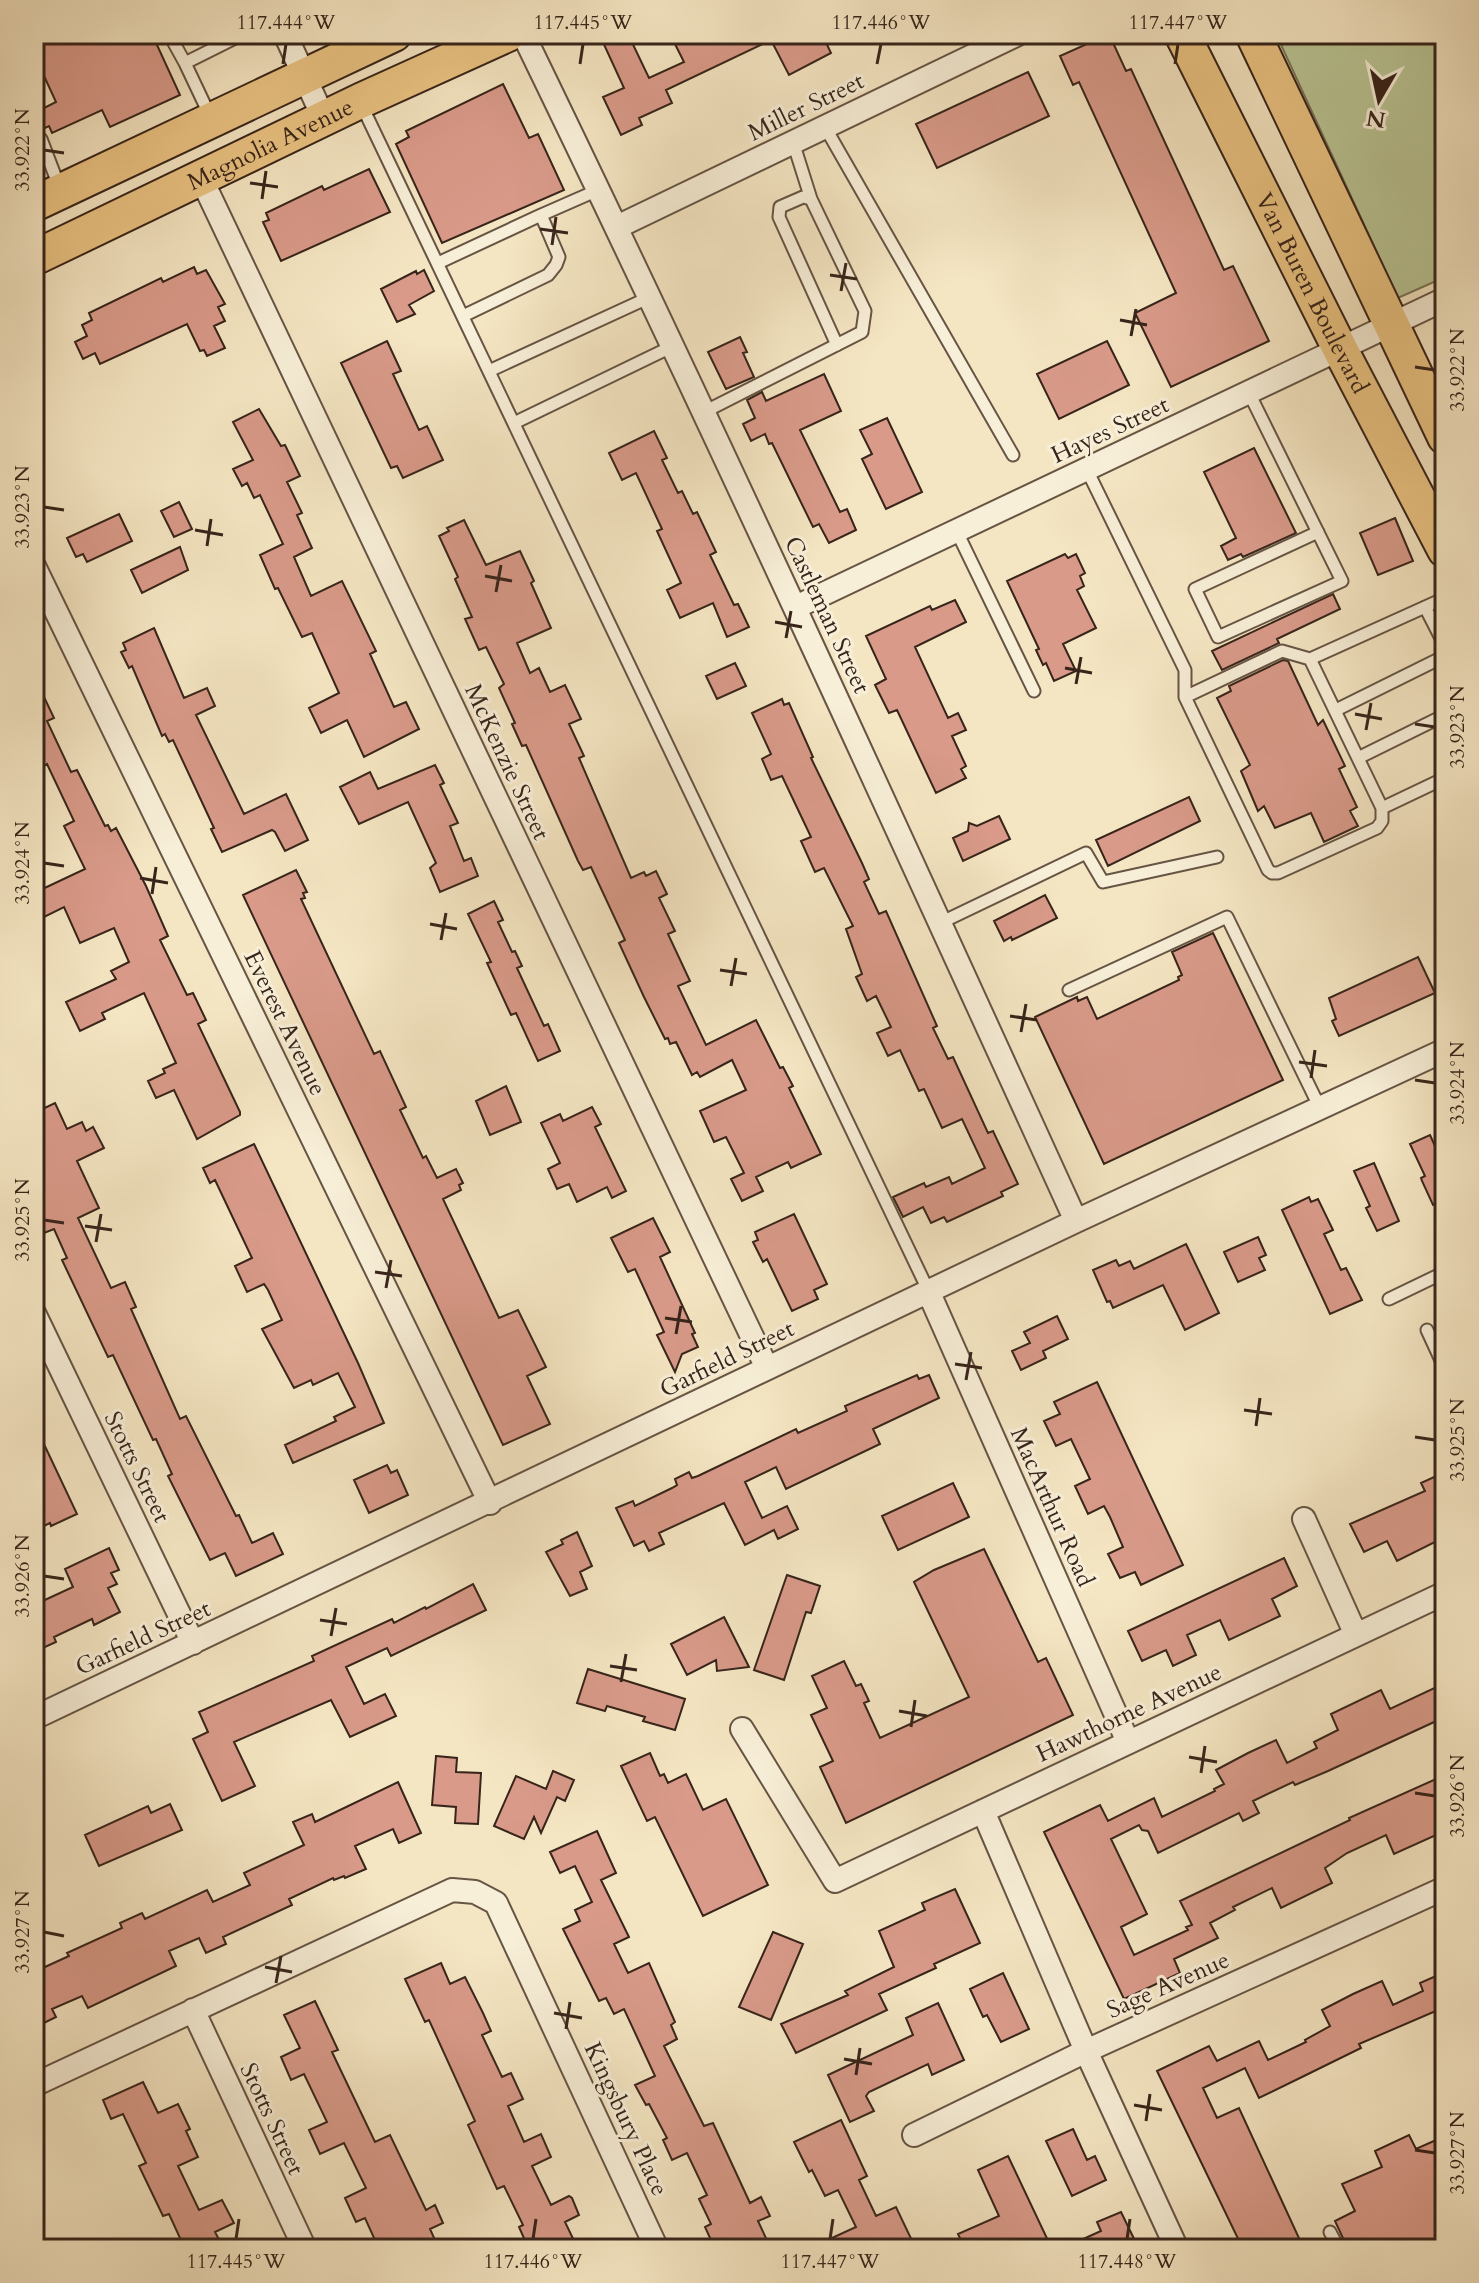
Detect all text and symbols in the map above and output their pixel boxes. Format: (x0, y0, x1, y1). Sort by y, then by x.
text: 117.444°W (237, 9, 336, 36)
text: 117.445°W (534, 9, 633, 36)
text: 117.446°W (832, 9, 931, 36)
text: 117.447°W (1129, 9, 1228, 36)
north arrow (1339, 60, 1419, 140)
street label: Miller Street (742, 65, 870, 149)
street label: Magnolia Avenue (182, 90, 359, 198)
text: N (1364, 102, 1388, 135)
text: 33.922°N (9, 108, 36, 192)
street label: Van Buren Boulevard (1248, 187, 1377, 399)
text: 33.922°N (1444, 328, 1471, 412)
street label: Hayes Street (1046, 388, 1175, 472)
text: 33.923°N (9, 465, 36, 549)
street label: Castleman Street (776, 531, 878, 699)
street label: McKenzie Street (456, 679, 558, 846)
text: 33.923°N (1444, 685, 1471, 769)
text: 33.924°N (9, 821, 36, 905)
street label: Everest Avenue (236, 945, 334, 1101)
text: 33.924°N (1444, 1041, 1471, 1125)
text: 33.925°N (9, 1178, 36, 1262)
street label: Garfield Street (654, 1312, 800, 1406)
text: 33.925°N (1444, 1398, 1471, 1482)
street label: Stotts Street (96, 1406, 178, 1529)
street label: MacArthur Road (1002, 1422, 1102, 1592)
text: 33.926°N (9, 1534, 36, 1618)
street label: Garfield Street (70, 1592, 216, 1684)
street label: Hawthorne Avenue (1031, 1656, 1227, 1770)
text: 33.926°N (1444, 1754, 1471, 1838)
text: 33.927°N (9, 1890, 36, 1974)
street label: Sage Avenue (1101, 1943, 1235, 2027)
street label: Kingsbury Place (576, 2037, 676, 2201)
street label: Stotts Street (232, 2058, 312, 2181)
text: 33.927°N (1444, 2111, 1471, 2195)
text: 117.445°W (187, 2248, 286, 2275)
text: 117.446°W (484, 2248, 583, 2275)
text: 117.447°W (781, 2248, 880, 2275)
text: 117.448°W (1078, 2248, 1177, 2275)

